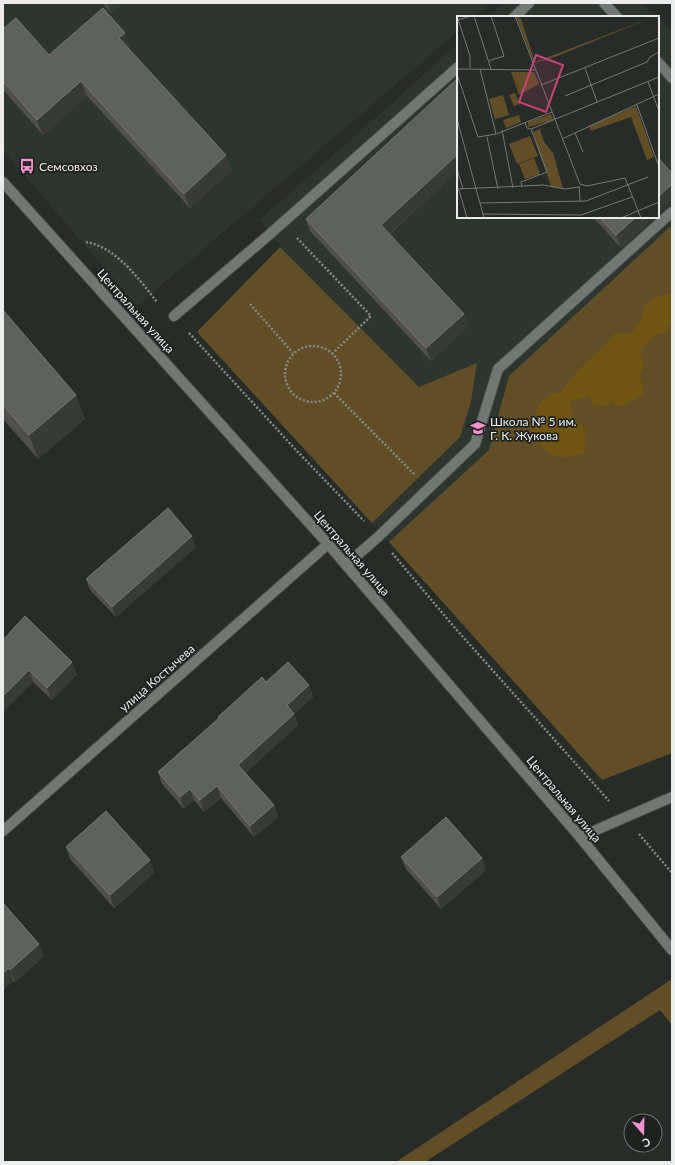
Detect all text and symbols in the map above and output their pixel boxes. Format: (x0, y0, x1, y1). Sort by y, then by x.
inset map (457, 16, 659, 218)
bus stop icon: Семсовхоз (18, 157, 36, 175)
place label: Семсовхоз (39, 159, 98, 174)
street label: Центральная улица (94, 266, 178, 356)
place label: Школа № 5 им. Г. К. Жукова (490, 414, 577, 443)
school or university icon: Школа № 5 им. Г. К. Жукова (469, 419, 487, 437)
street label: Центральная улица (311, 507, 393, 599)
street label: улица Костычева (116, 641, 198, 715)
street label: Центральная улица (524, 753, 605, 845)
north arrow (623, 1113, 663, 1153)
text: С (640, 1136, 652, 1150)

